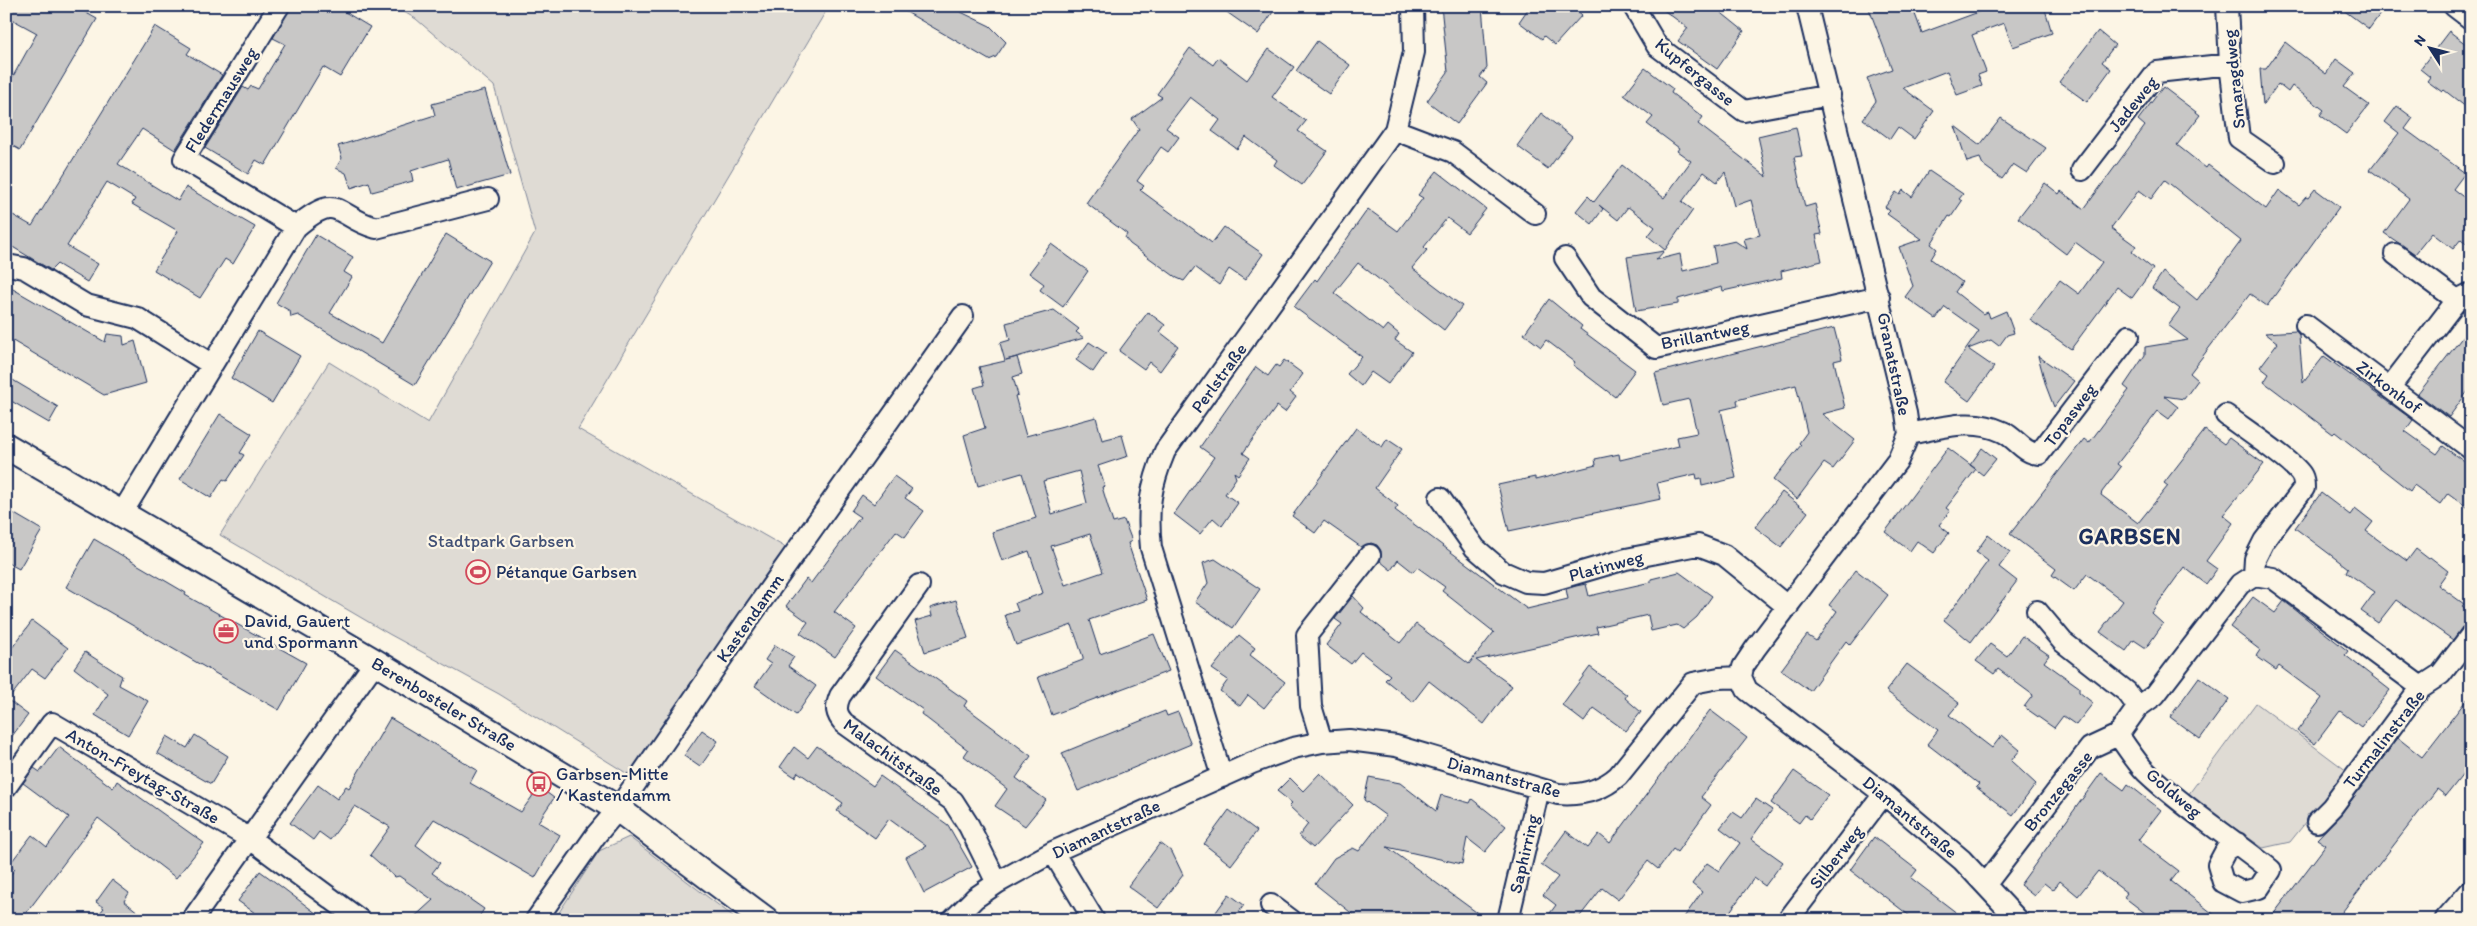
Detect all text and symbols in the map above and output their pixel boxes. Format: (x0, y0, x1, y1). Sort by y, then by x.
north arrow (2404, 22, 2454, 72)
street label: Smaragdweg (2218, 28, 2250, 130)
text: N (2410, 32, 2430, 49)
street label: Kupfergasse (1651, 33, 1739, 111)
street label: Fledermausweg (180, 42, 263, 157)
street label: Jadeweg (2104, 71, 2163, 137)
street label: Granatstraße (1872, 310, 1916, 418)
street label: Brillantweg (1659, 316, 1752, 354)
street label: Perlstraße (1186, 339, 1252, 417)
street label: Zirkonhof (2352, 355, 2426, 419)
street label: Topasweg (2039, 378, 2102, 451)
district label: GARBSEN (2078, 523, 2182, 550)
park label: Stadtpark Garbsen (428, 530, 574, 552)
street label: Platinweg (1566, 545, 1647, 587)
sports icon: Pétanque Garbsen (465, 559, 491, 585)
place label: Pétanque Garbsen (496, 561, 637, 583)
street label: Kastendamm (711, 569, 789, 667)
place label: David, Gauert und Spormann (244, 610, 358, 653)
office icon: David, Gauert und Spormann (213, 618, 239, 644)
street label: Berenbosteler Straße (368, 652, 520, 756)
street label: Turmalinstraße (2338, 685, 2430, 793)
street label: Malachitstraße (839, 714, 947, 800)
street label: Anton-Freytag-Straße (62, 723, 224, 829)
street label: Bronzegasse (2019, 746, 2097, 836)
street label: Diamantstraße (1445, 751, 1563, 803)
place label: Garbsen-Mitte / Kastendamm (556, 763, 671, 806)
street label: Goldweg (2141, 763, 2207, 823)
bus stop icon: Garbsen-Mitte / Kastendamm (526, 771, 552, 797)
street label: Diamantstraße (1858, 771, 1962, 863)
street label: Diamantstraße (1048, 794, 1164, 864)
street label: Saphirring (1504, 812, 1544, 896)
street label: Silberweg (1804, 820, 1868, 893)

